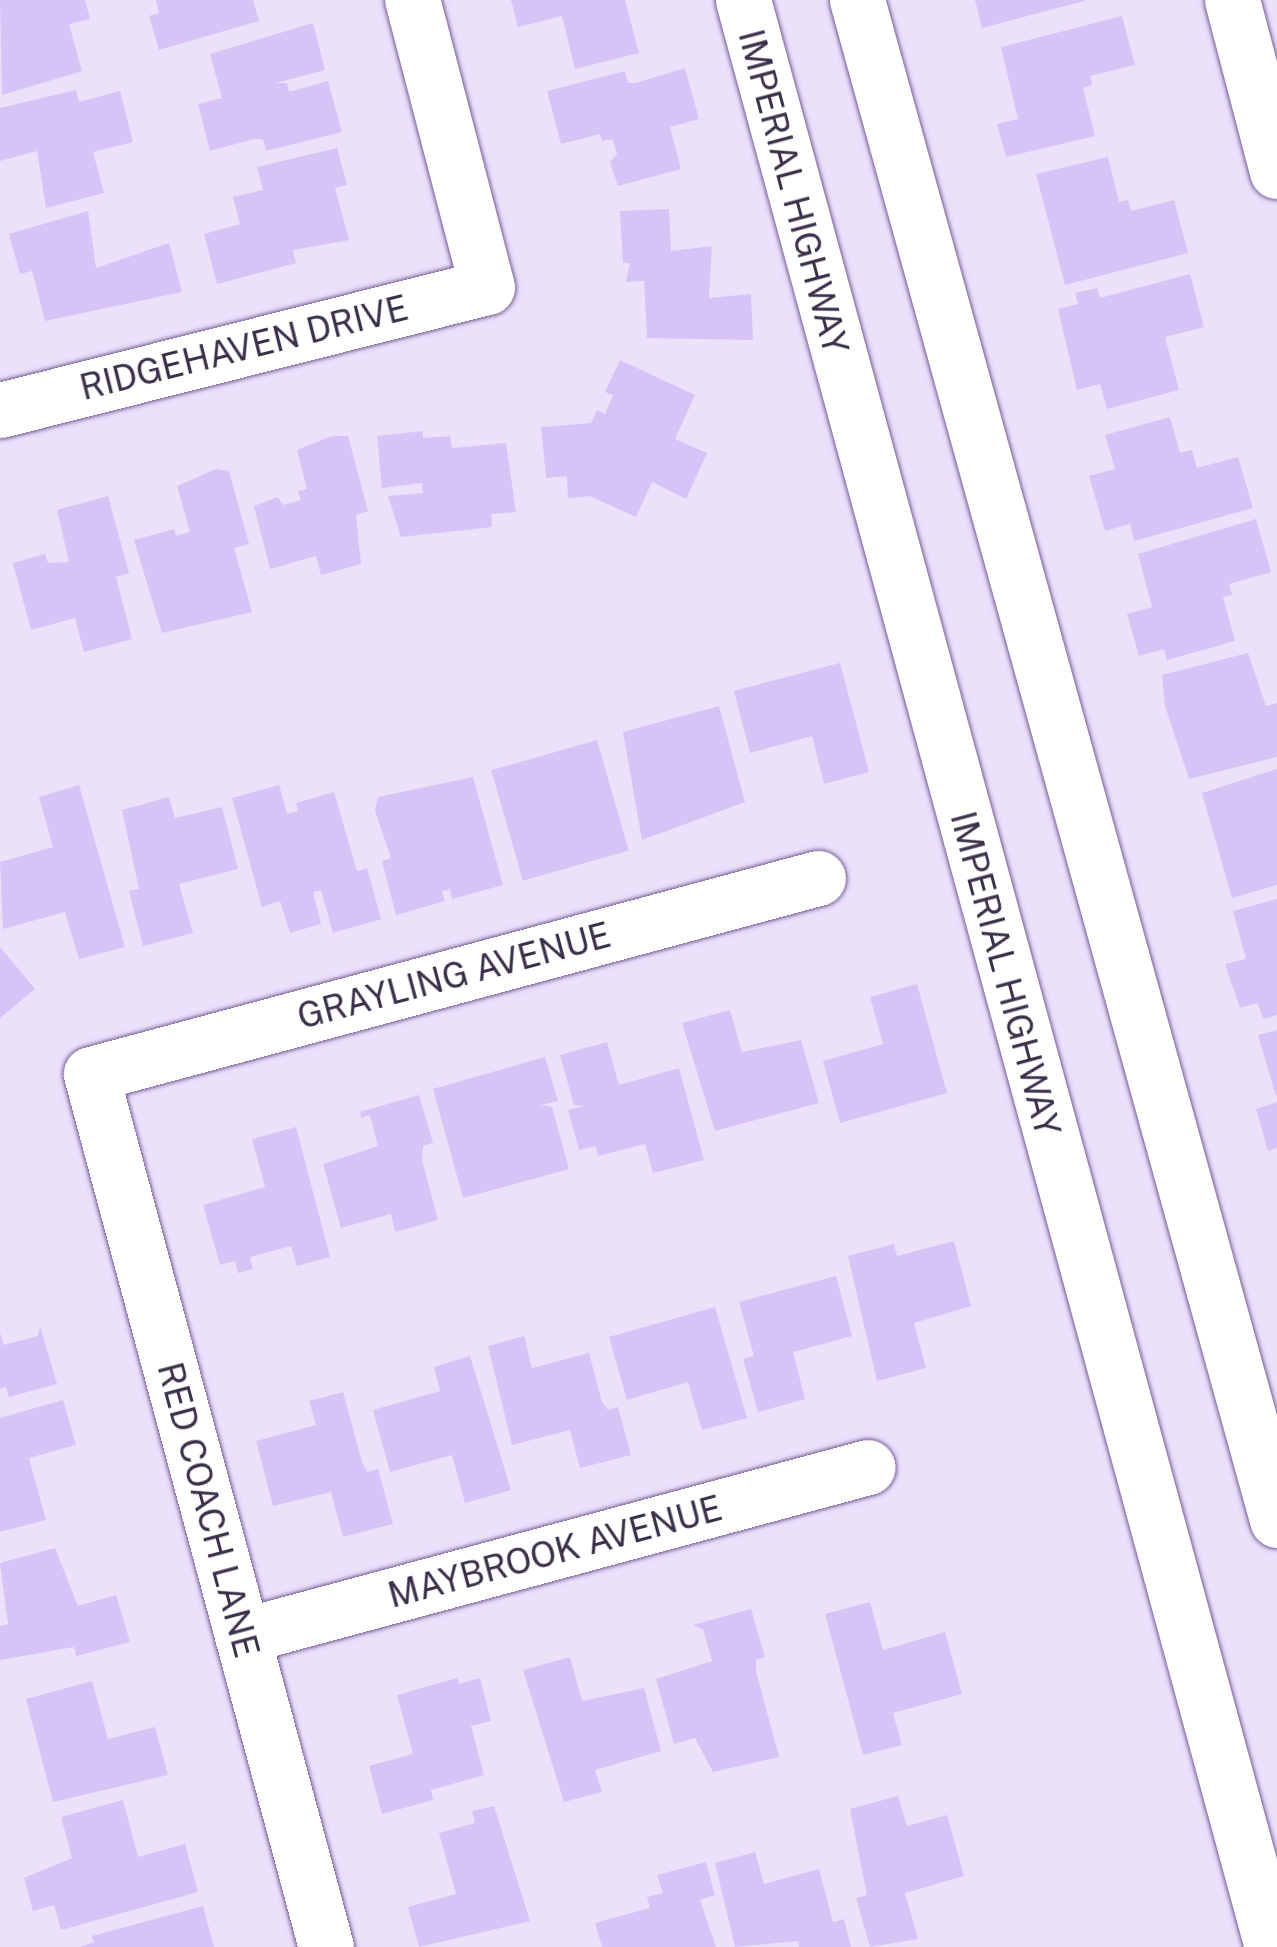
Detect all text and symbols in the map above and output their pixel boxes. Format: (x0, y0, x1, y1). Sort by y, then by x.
street label: IMPERIAL HIGHWAY (729, 25, 857, 359)
street label: RIDGEHAVEN DRIVE (76, 287, 412, 409)
street label: IMPERIAL HIGHWAY (941, 807, 1069, 1141)
street label: GRAYLING AVENUE (293, 914, 615, 1038)
street label: RED COACH LANE (148, 1358, 268, 1662)
street label: MAYBROOK AVENUE (383, 1487, 727, 1617)

